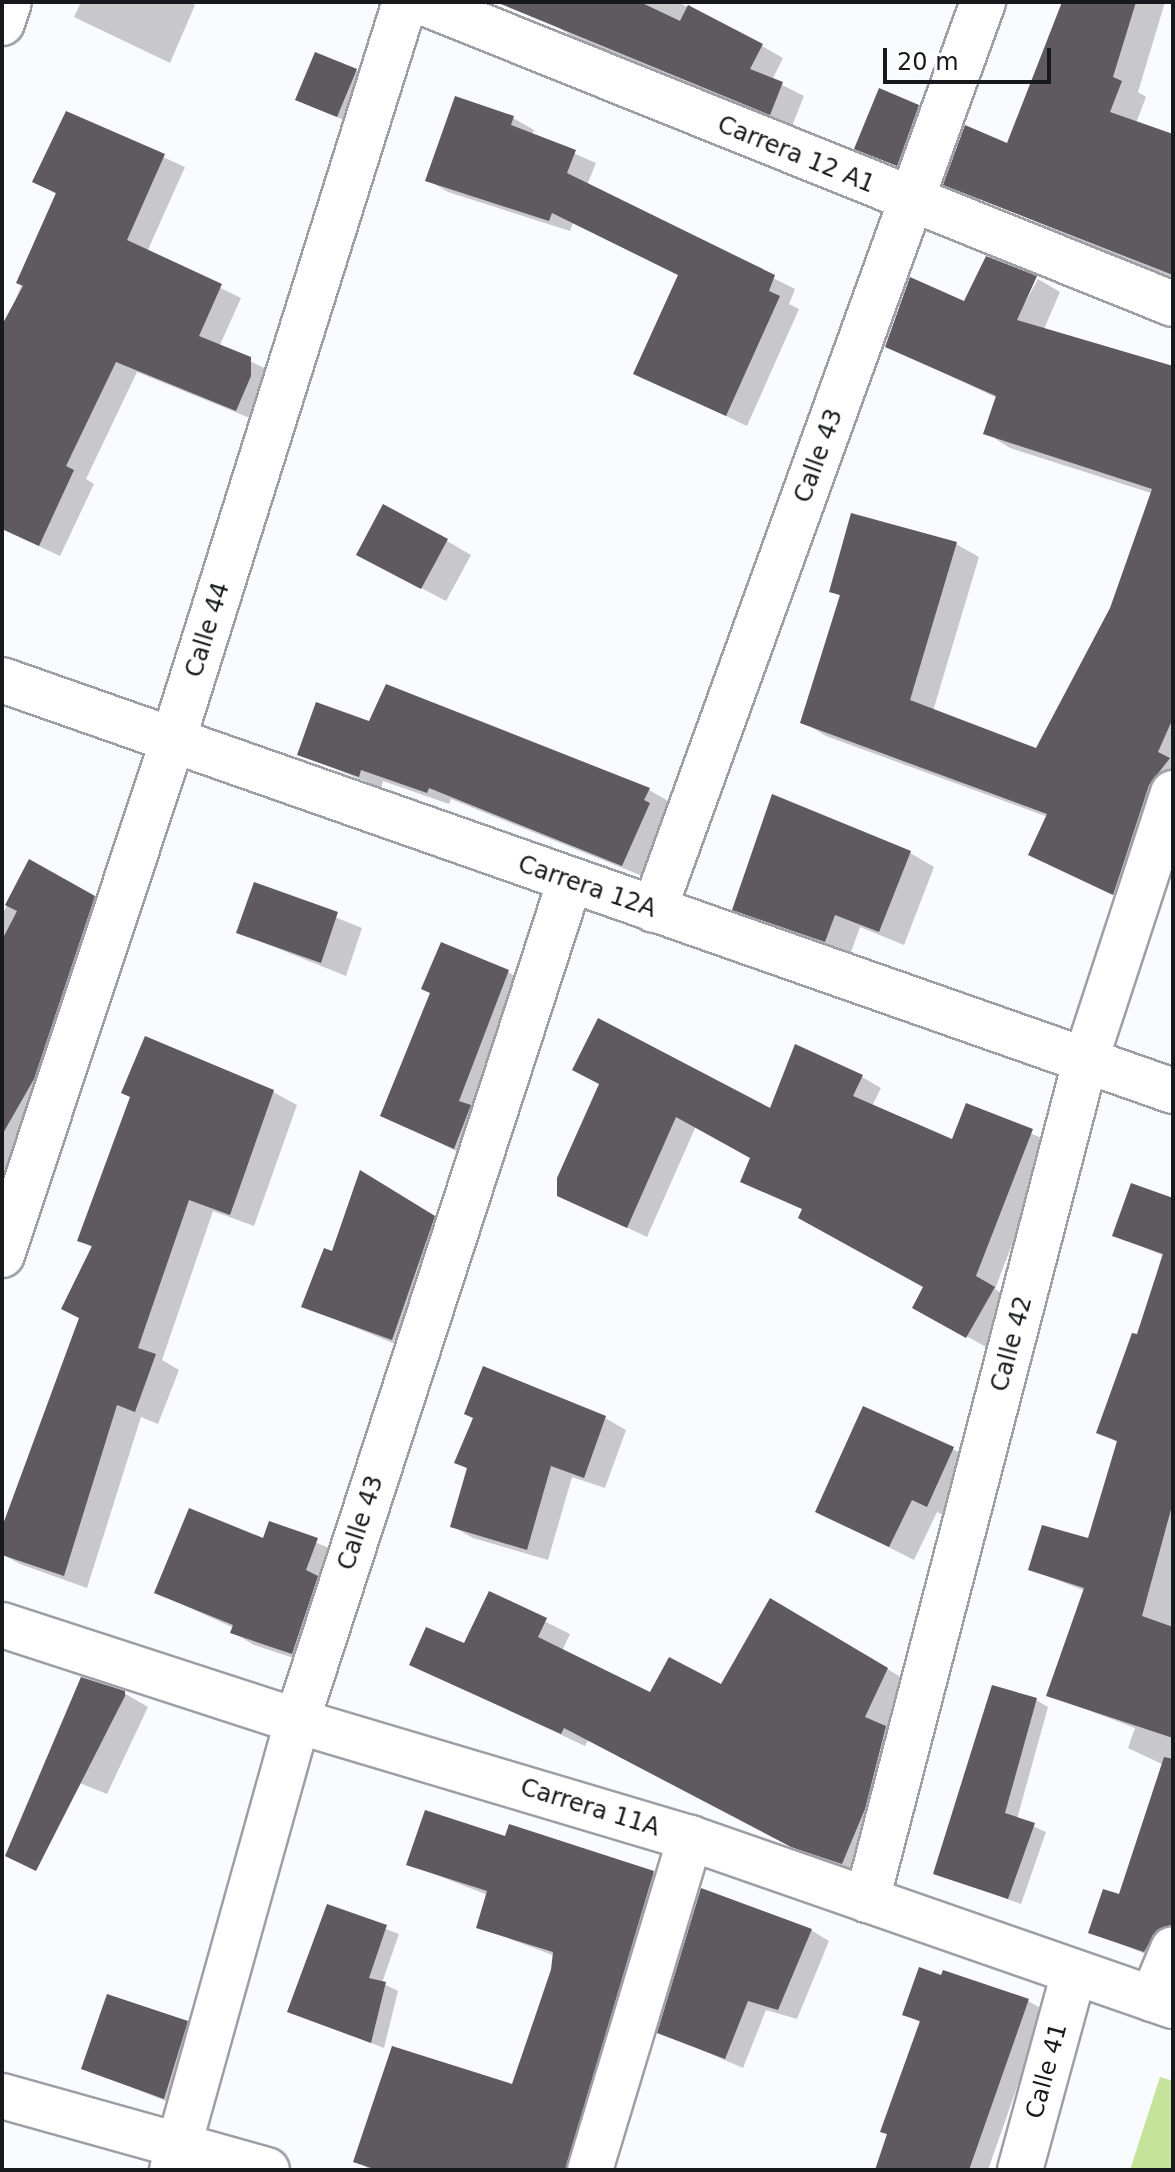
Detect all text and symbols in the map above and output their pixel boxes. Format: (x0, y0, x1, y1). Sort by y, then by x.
scale bar (887, 32, 1055, 82)
text: 20 m (897, 48, 959, 76)
street label: Carrera 12 A1 (713, 110, 879, 200)
street label: Calle 43 (789, 405, 849, 507)
street label: Calle 44 (180, 579, 236, 681)
street label: Carrera 12A (514, 850, 660, 924)
street label: Calle 42 (985, 1293, 1039, 1395)
street label: Calle 43 (332, 1472, 390, 1574)
street label: Carrera 11A (517, 1773, 663, 1843)
street label: Calle 41 (1020, 2020, 1074, 2122)

